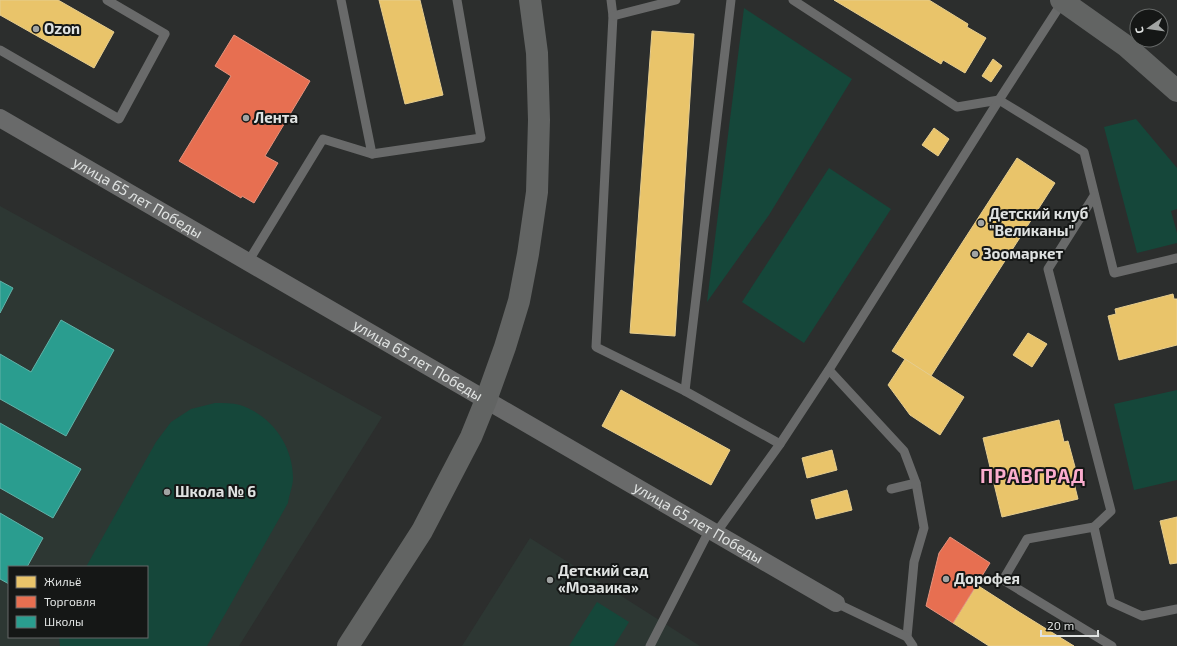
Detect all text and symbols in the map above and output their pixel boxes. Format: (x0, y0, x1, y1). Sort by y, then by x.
north arrow (1129, 8, 1169, 48)
place label: Ozon (44, 19, 80, 37)
marker: Ozon (31, 24, 41, 34)
text: С (1132, 25, 1146, 35)
place label: Лента (254, 108, 298, 126)
marker: Лента (241, 113, 251, 123)
street label: улица 65 лет Победы (69, 152, 206, 242)
place label: Детский клуб "Великаны" (989, 204, 1089, 239)
marker: Детский клуб "Великаны" (976, 218, 986, 228)
place label: Зоомаркет (983, 244, 1063, 262)
marker: Зоомаркет (970, 249, 980, 259)
street label: улица 65 лет Победы (350, 315, 486, 404)
district label: ПРАВГРАД (980, 464, 1086, 487)
street label: улица 65 лет Победы (630, 477, 767, 567)
place label: Школа № 6 (175, 482, 256, 500)
marker: Школа № 6 (162, 487, 172, 497)
place label: Детский сад «Мозаика» (558, 561, 649, 596)
legend (8, 566, 148, 638)
place label: Дорофея (954, 569, 1020, 587)
text: Жильё (44, 574, 81, 588)
marker: Дорофея (941, 574, 951, 584)
marker: Детский сад «Мозаика» (545, 575, 555, 585)
text: Торговля (44, 594, 96, 608)
scale bar (1041, 612, 1098, 638)
text: Школы (44, 614, 84, 628)
text: 20 m (1047, 618, 1074, 632)

